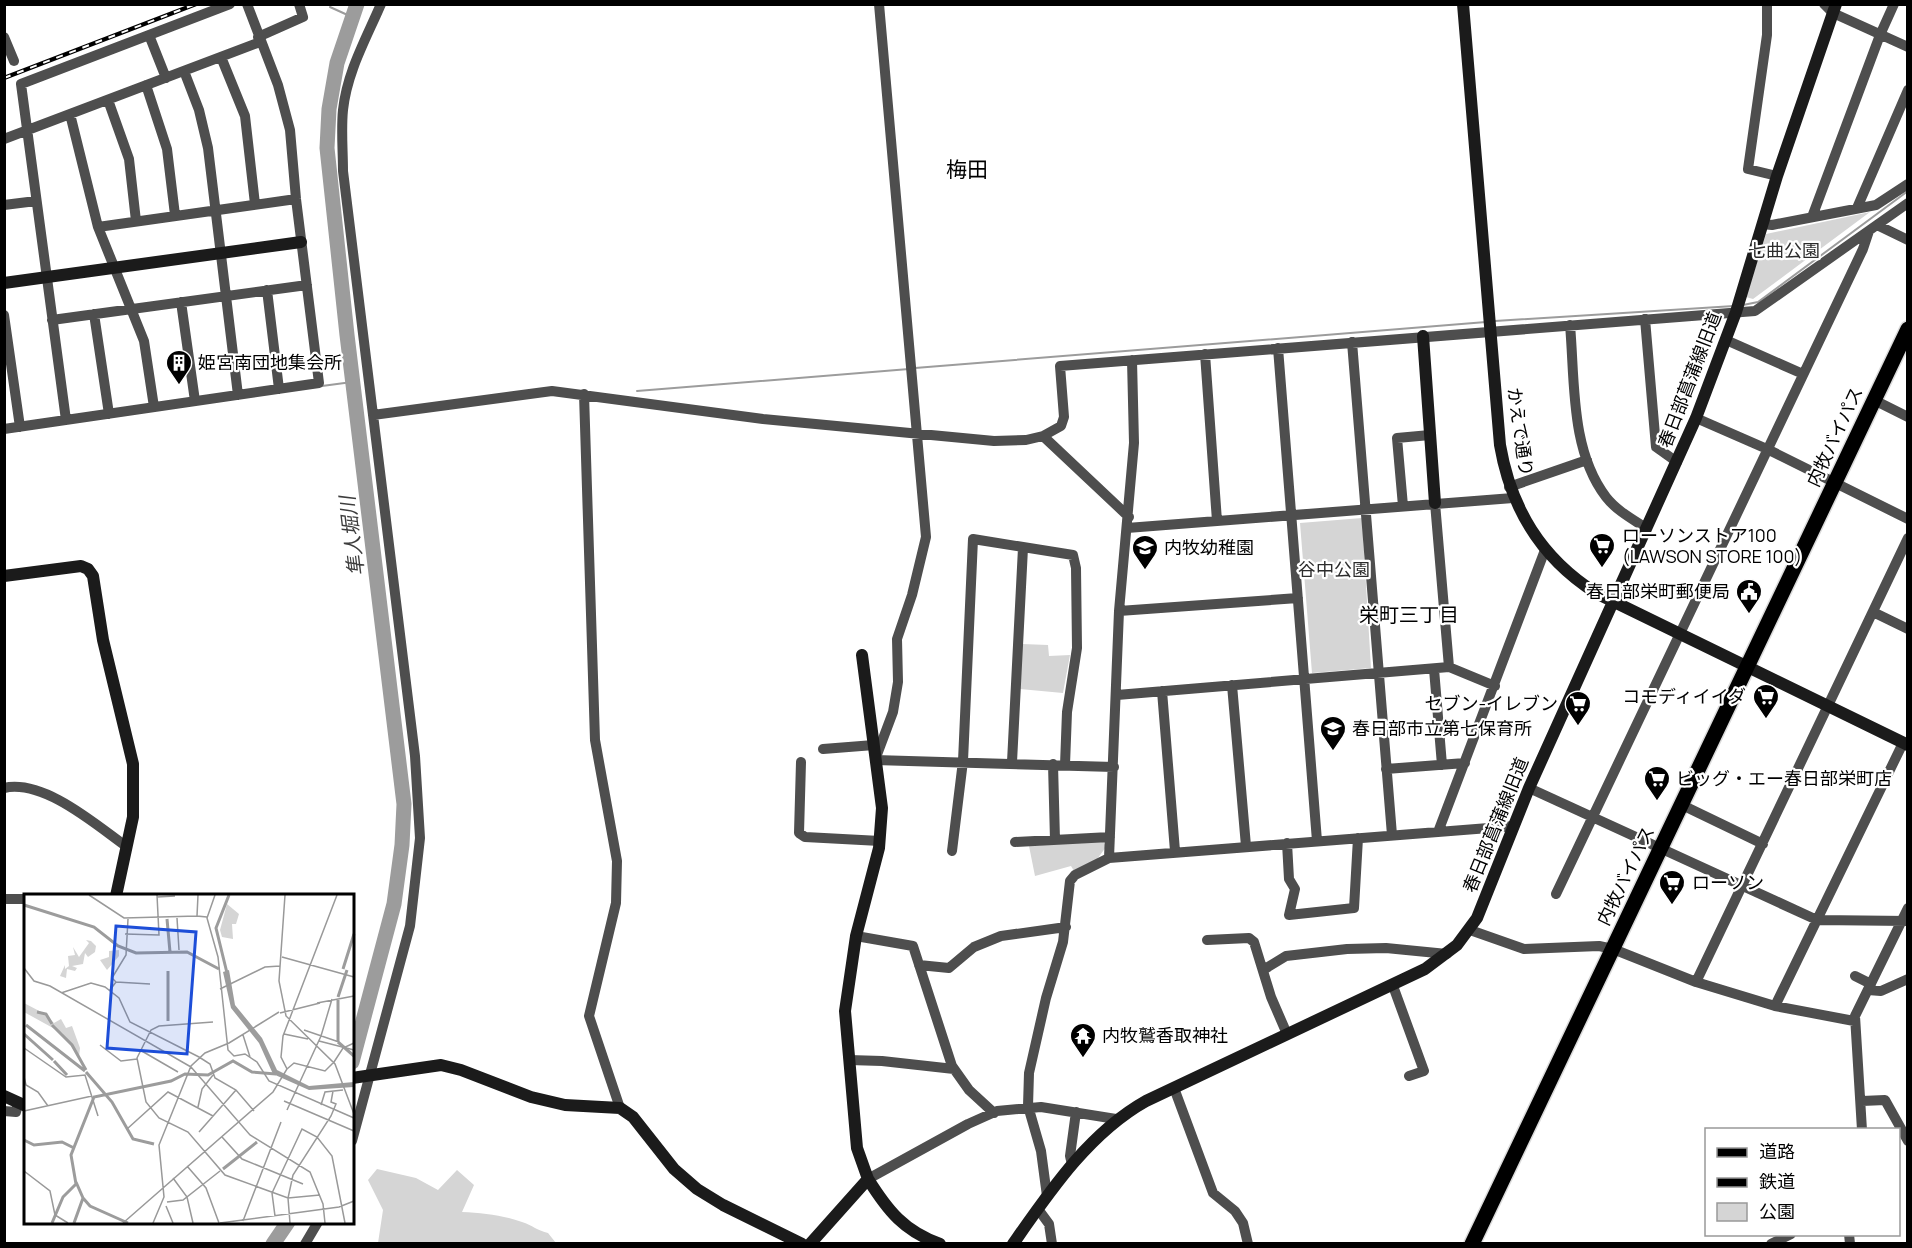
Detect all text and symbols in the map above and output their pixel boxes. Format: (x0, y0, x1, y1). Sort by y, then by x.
district label: 梅田 (946, 155, 988, 183)
park label: 七曲公園 (1748, 238, 1820, 262)
street label: 春日部菖蒲線旧道 (1652, 308, 1726, 451)
building icon: 姫宮南団地集会所 (164, 348, 194, 386)
place label: 姫宮南団地集会所 (198, 350, 342, 374)
street label: 内牧バイパス (1800, 383, 1868, 490)
street label: かえで通り (1503, 386, 1539, 478)
water label: 隼人堀川 (333, 493, 370, 577)
place label: ローソンストア100 (LAWSON STORE 100) (1622, 523, 1802, 568)
supermarket icon: ローソンストア100 (LAWSON STORE 100) (1587, 531, 1617, 569)
school or university icon: 内牧幼稚園 (1130, 533, 1160, 571)
place label: 内牧幼稚園 (1164, 535, 1254, 559)
park label: 谷中公園 (1298, 557, 1370, 581)
public building icon: 春日部栄町郵便局 (1734, 577, 1764, 615)
place label: 春日部栄町郵便局 (1586, 579, 1730, 603)
district label: 栄町三丁目 (1359, 601, 1459, 628)
supermarket icon: コモディイイダ (1751, 682, 1781, 720)
place label: コモディイイダ (1622, 684, 1746, 708)
supermarket icon: セブン-イレブン (1563, 689, 1593, 727)
place label: セブン-イレブン (1424, 691, 1558, 715)
school or university icon: 春日部市立第七保育所 (1318, 714, 1348, 752)
place label: 春日部市立第七保育所 (1352, 716, 1532, 740)
street label: 春日部菖蒲線旧道 (1457, 753, 1533, 896)
supermarket icon: ビッグ・エー春日部栄町店 (1642, 764, 1672, 802)
place label: ビッグ・エー春日部栄町店 (1676, 766, 1892, 790)
street label: 内牧バイパス (1591, 822, 1659, 929)
supermarket icon: ローソン (1657, 868, 1687, 906)
place label: ローソン (1692, 870, 1764, 894)
inset map (24, 894, 354, 1224)
temple icon: 内牧鷲香取神社 (1068, 1021, 1098, 1059)
place label: 内牧鷲香取神社 (1102, 1023, 1228, 1047)
legend (1705, 1128, 1900, 1236)
text: 道路 (1759, 1139, 1795, 1163)
text: 鉄道 (1759, 1169, 1795, 1193)
text: 公園 (1759, 1199, 1795, 1223)

